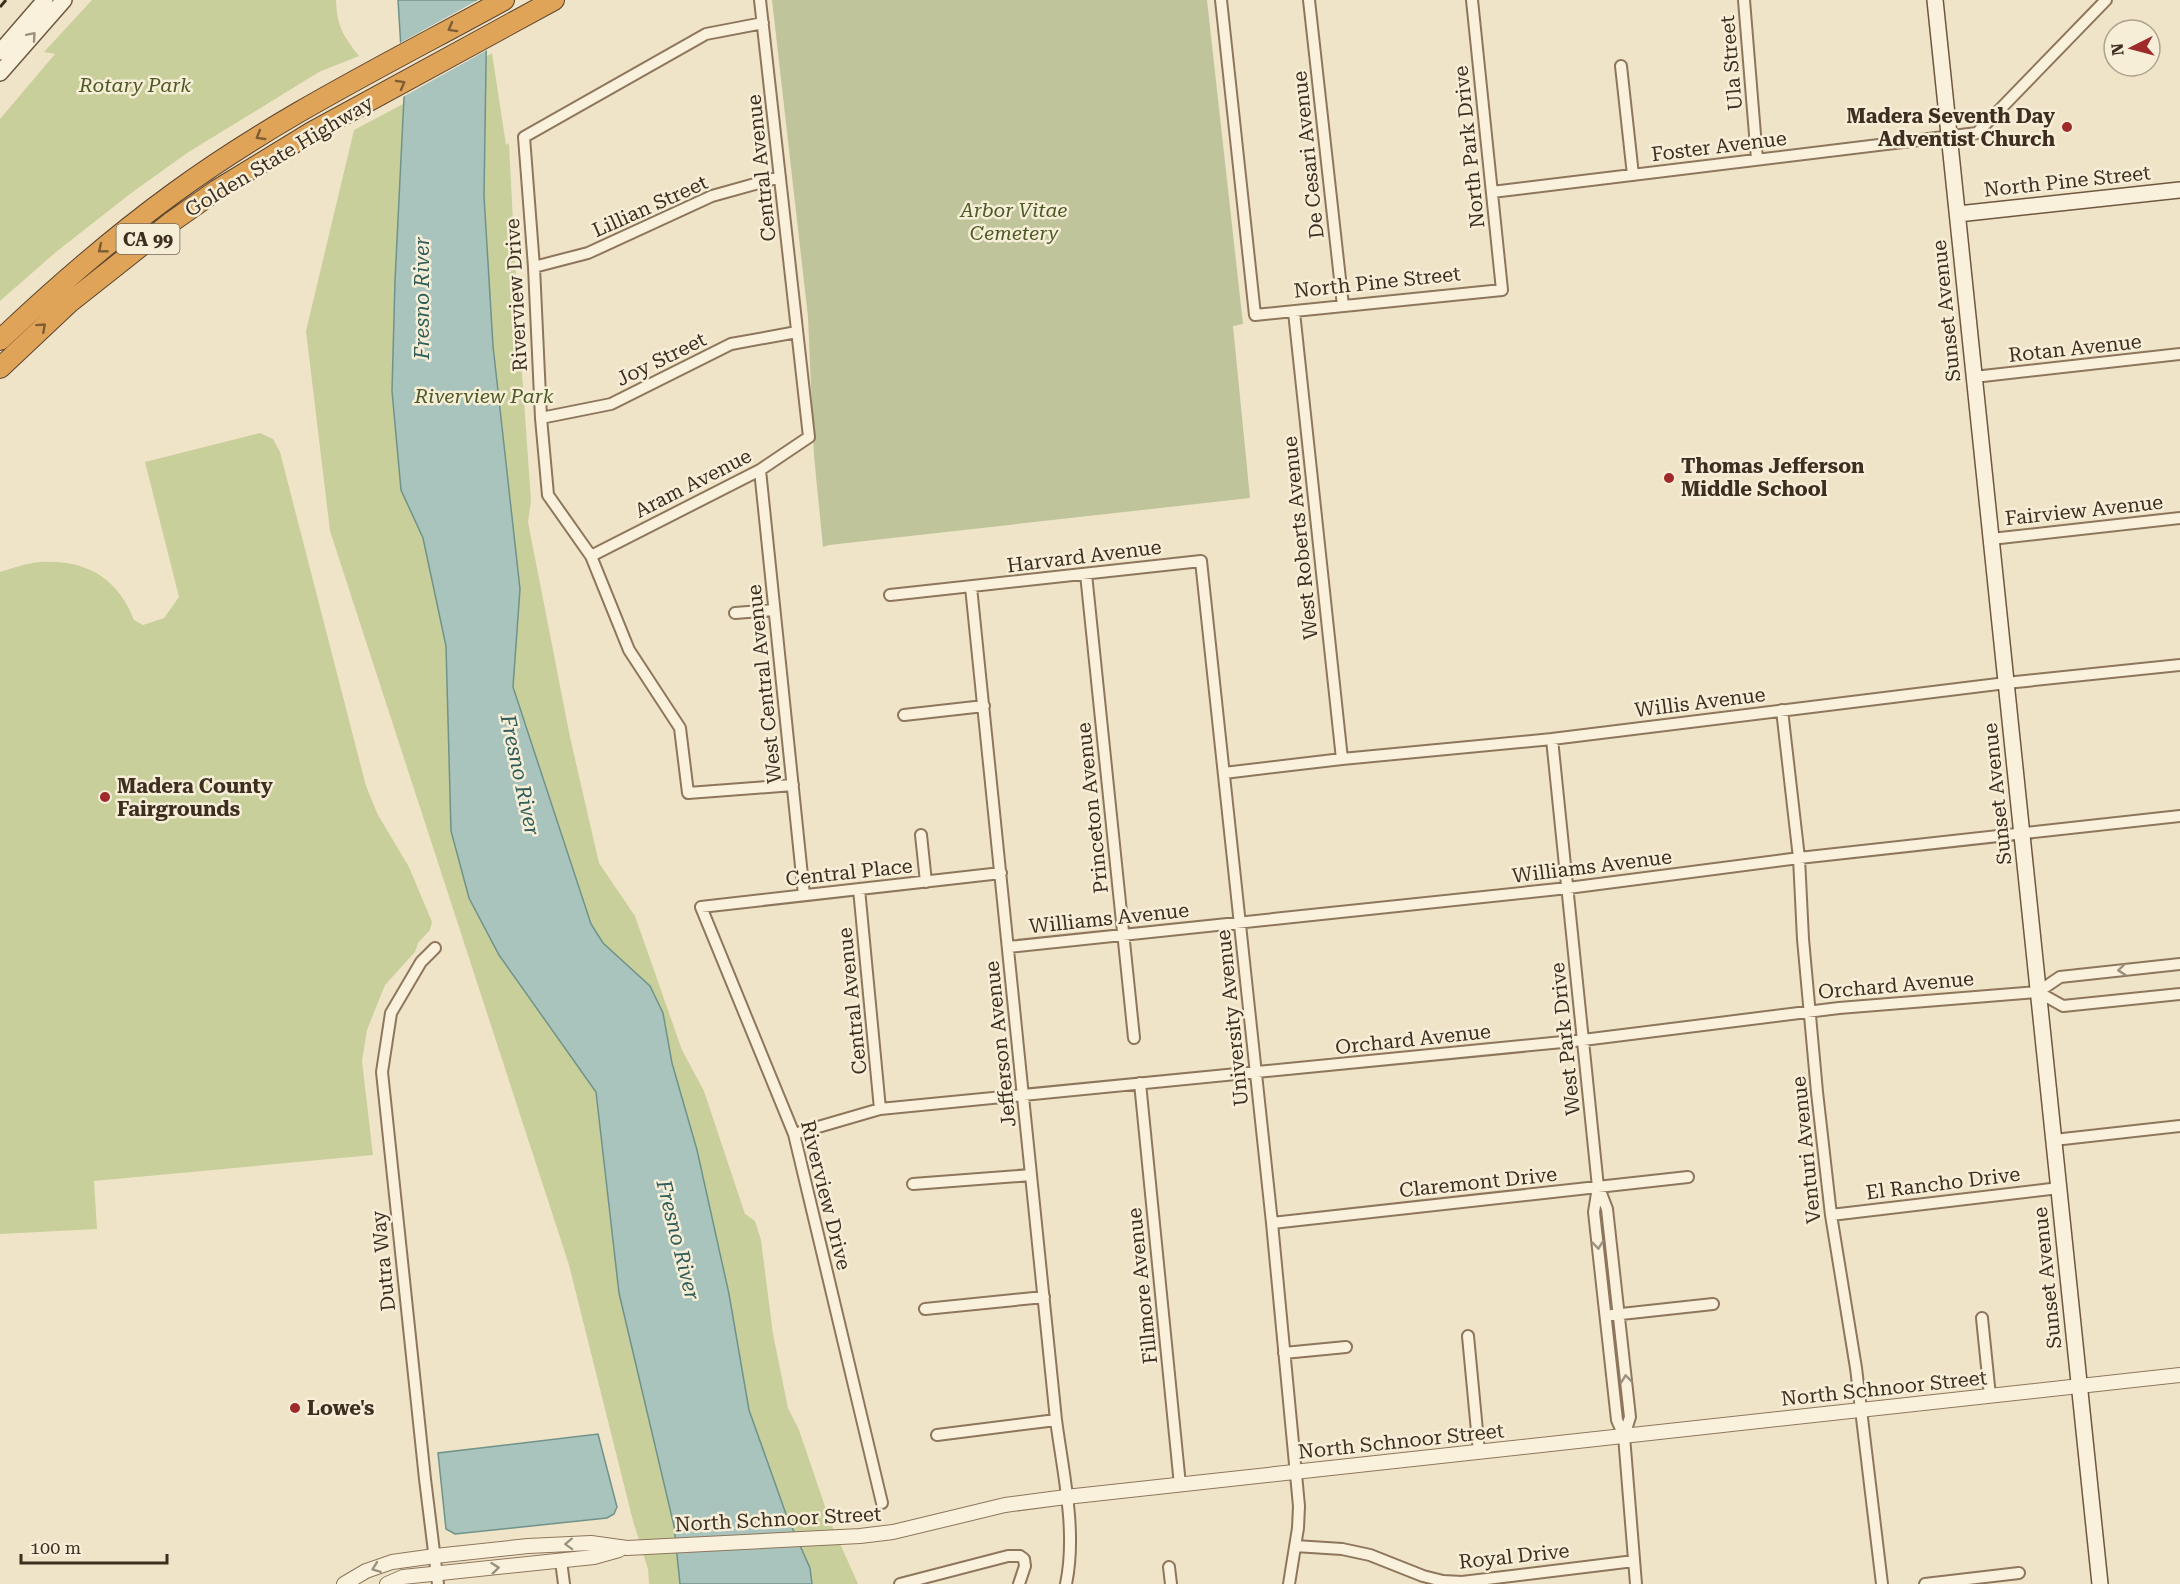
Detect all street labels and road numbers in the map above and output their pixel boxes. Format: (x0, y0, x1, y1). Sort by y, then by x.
street label: Ula Street (1715, 14, 1747, 112)
street label: North Park Drive (1449, 64, 1489, 230)
street label: De Cesari Avenue (1287, 70, 1329, 240)
street label: Golden State Highway (181, 90, 378, 222)
street label: Central Avenue (741, 93, 781, 243)
street label: Foster Avenue (1650, 126, 1788, 166)
street label: North Pine Street (1982, 160, 2152, 202)
street label: Lillian Street (589, 170, 712, 242)
street label: Riverview Drive (500, 218, 532, 372)
road number: CA 99 (116, 224, 180, 254)
street label: Sunset Avenue (1927, 239, 1965, 383)
street label: North Pine Street (1292, 261, 1462, 303)
street label: Joy Street (612, 327, 710, 391)
street label: Rotan Avenue (2007, 329, 2143, 367)
street label: West Roberts Avenue (1277, 435, 1323, 641)
street label: Aram Avenue (631, 443, 755, 523)
street label: Fairview Avenue (2004, 490, 2164, 530)
street label: Harvard Avenue (1005, 535, 1163, 577)
street label: West Central Avenue (742, 583, 786, 785)
street label: Willis Avenue (1633, 682, 1767, 722)
street label: Princeton Avenue (1071, 721, 1113, 895)
street label: Sunset Avenue (1978, 722, 2016, 866)
street label: Williams Avenue (1511, 844, 1673, 888)
street label: Central Place (784, 853, 914, 891)
street label: Williams Avenue (1028, 898, 1190, 938)
street label: Central Avenue (832, 926, 872, 1076)
street label: University Avenue (1211, 929, 1253, 1107)
street label: Jefferson Avenue (979, 960, 1021, 1128)
street label: West Park Drive (1545, 961, 1585, 1117)
street label: Orchard Avenue (1817, 966, 1975, 1004)
street label: Orchard Avenue (1334, 1019, 1492, 1059)
street label: Venturi Avenue (1786, 1075, 1826, 1225)
street label: Riverview Drive (796, 1118, 856, 1272)
street label: Claremont Drive (1398, 1162, 1558, 1202)
street label: El Rancho Drive (1865, 1162, 2021, 1204)
street label: Sunset Avenue (2028, 1206, 2066, 1350)
street label: Fillmore Avenue (1122, 1207, 1162, 1365)
street label: Dutra Way (366, 1209, 400, 1312)
street label: North Schnoor Street (1780, 1365, 1989, 1411)
street label: North Schnoor Street (1297, 1418, 1506, 1464)
street label: North Schnoor Street (674, 1502, 883, 1536)
street label: Royal Drive (1457, 1538, 1571, 1574)

